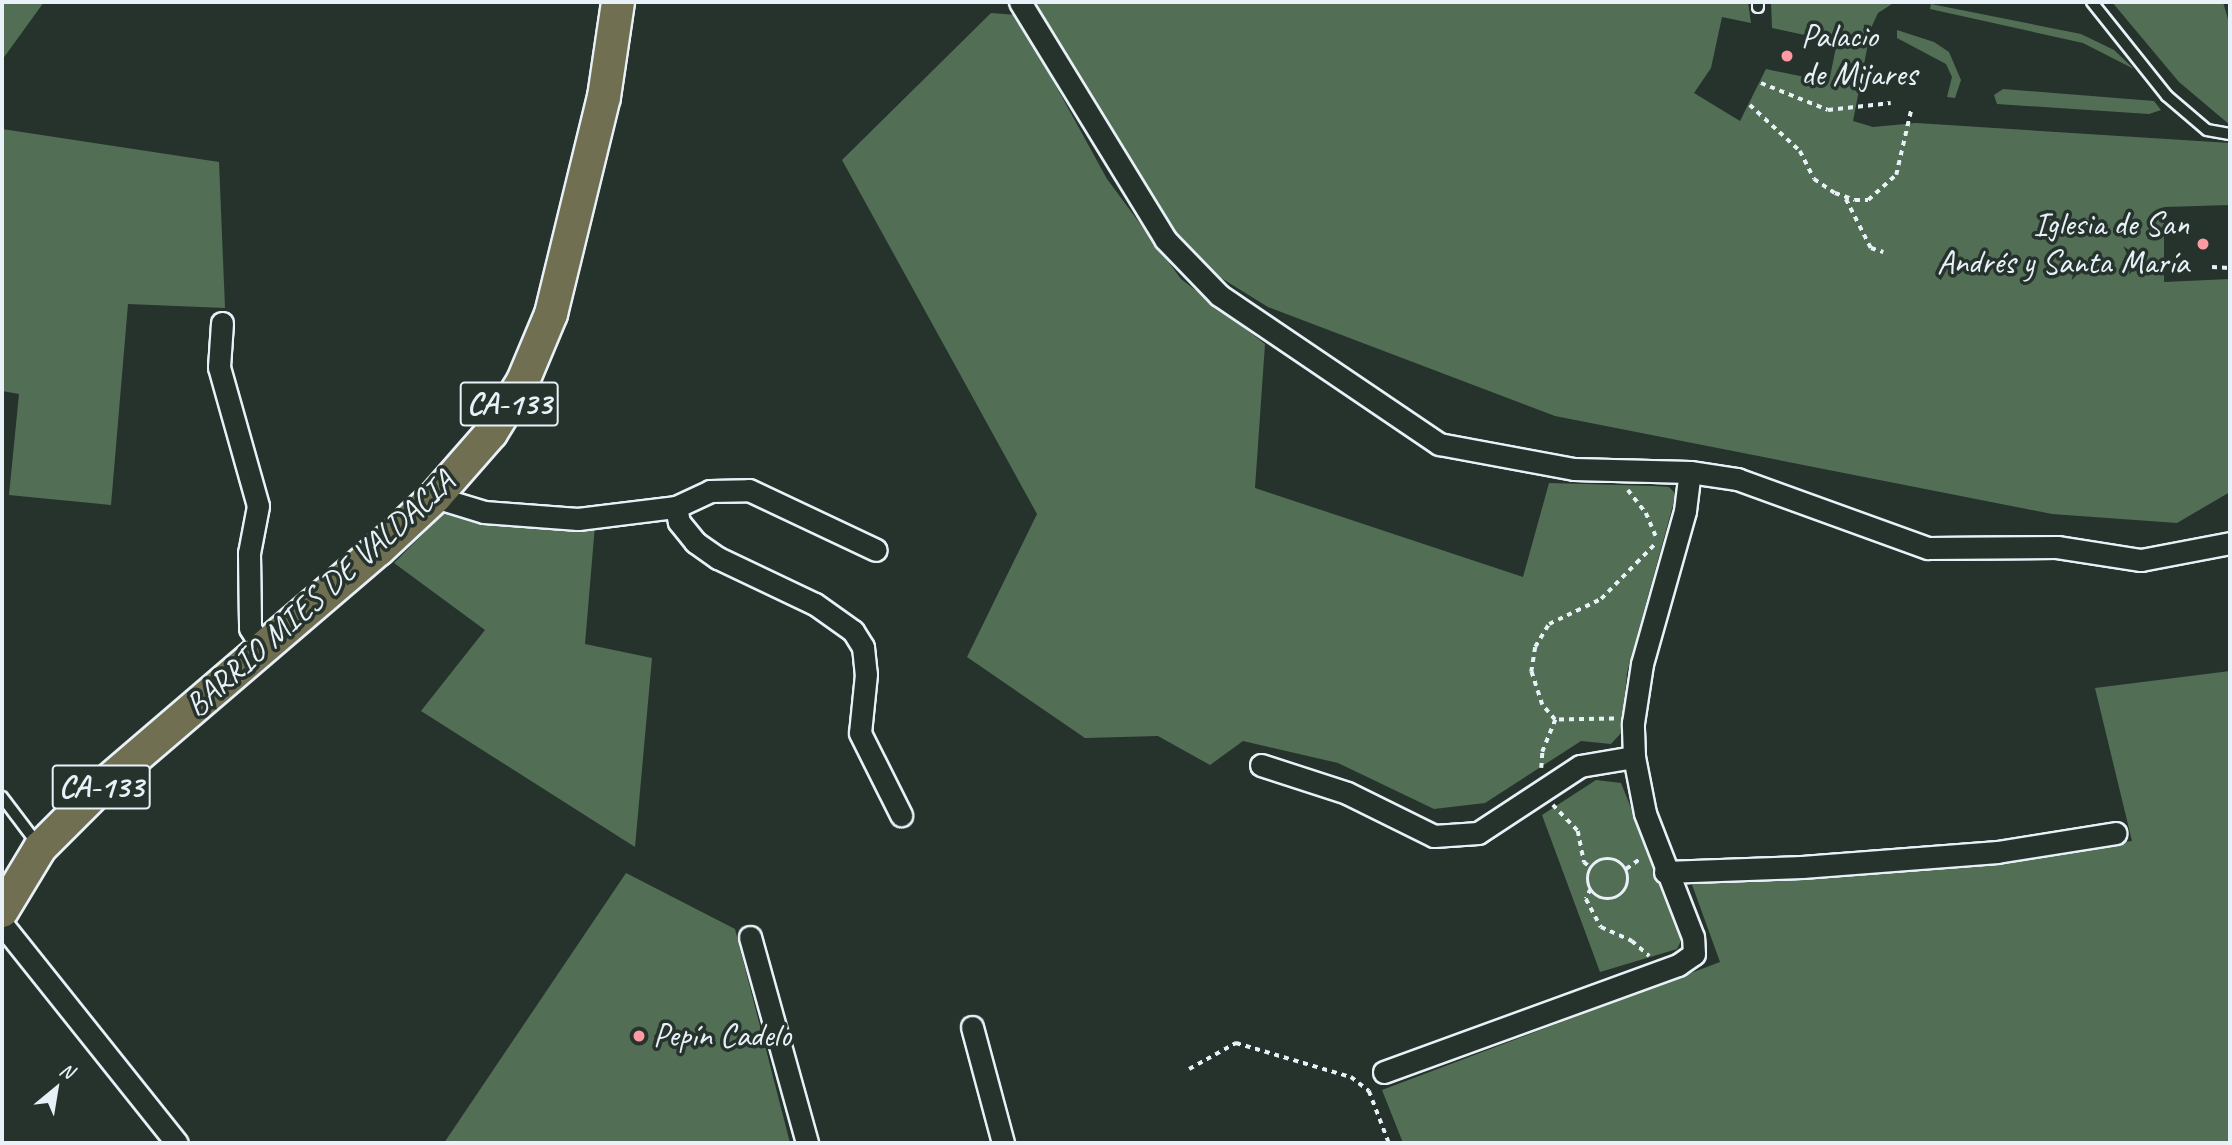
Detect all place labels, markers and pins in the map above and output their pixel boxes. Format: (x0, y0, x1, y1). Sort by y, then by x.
place label: Palacio de Mijares (1801, 17, 1917, 95)
marker: Palacio de Mijares (1779, 48, 1795, 64)
place label: Iglesia de San Andrés y Santa María (1936, 205, 2189, 283)
marker: Iglesia de San Andrés y Santa María (2195, 236, 2211, 252)
place label: Pepín Cadelo (653, 1016, 791, 1056)
marker: Pepín Cadelo (631, 1028, 647, 1044)

